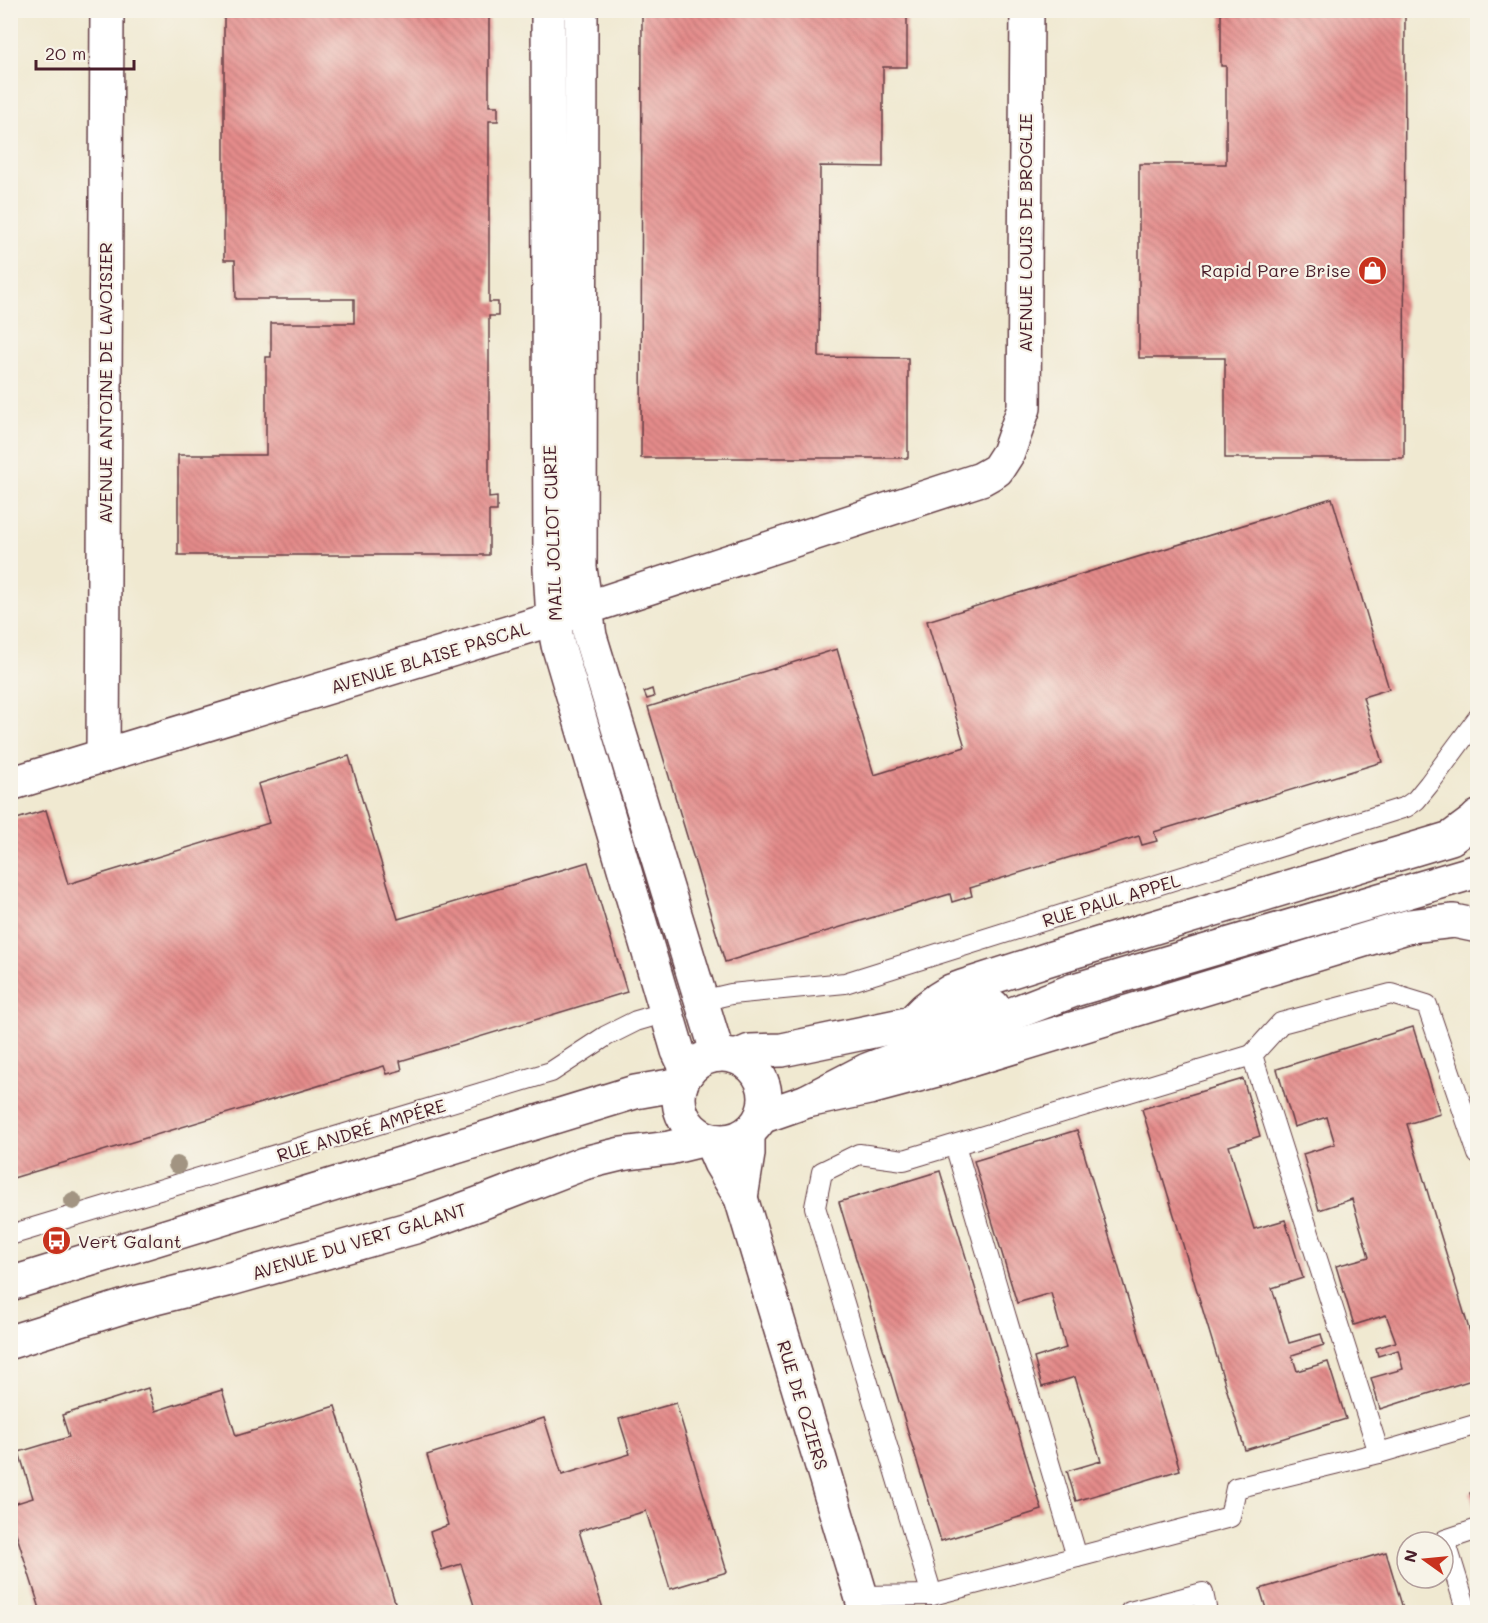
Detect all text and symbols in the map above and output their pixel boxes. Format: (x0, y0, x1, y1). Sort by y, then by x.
scale bar (36, 33, 134, 71)
text: 20 m (45, 41, 86, 65)
street label: AVENUE LOUIS DE BROGLIE (1013, 114, 1037, 352)
street label: AVENUE ANTOINE DE LAVOISIER (93, 242, 117, 524)
shop icon: Rapid Pare Brise (1356, 254, 1388, 286)
place label: Rapid Pare Brise (1201, 258, 1351, 282)
street label: MAIL JOLIOT CURIE (537, 445, 567, 621)
street label: AVENUE BLAISE PASCAL (327, 615, 533, 699)
street label: RUE PAUL APPEL (1039, 867, 1183, 932)
street label: RUE ANDRÉ AMPÉRE (274, 1093, 448, 1167)
street label: AVENUE DU VERT GALANT (249, 1197, 469, 1285)
bus stop icon: Vert Galant (41, 1225, 73, 1257)
place label: Vert Galant (78, 1229, 182, 1253)
street label: RUE DE OZIERS (772, 1337, 834, 1473)
north arrow (1395, 1530, 1455, 1590)
text: N (1398, 1547, 1422, 1565)

